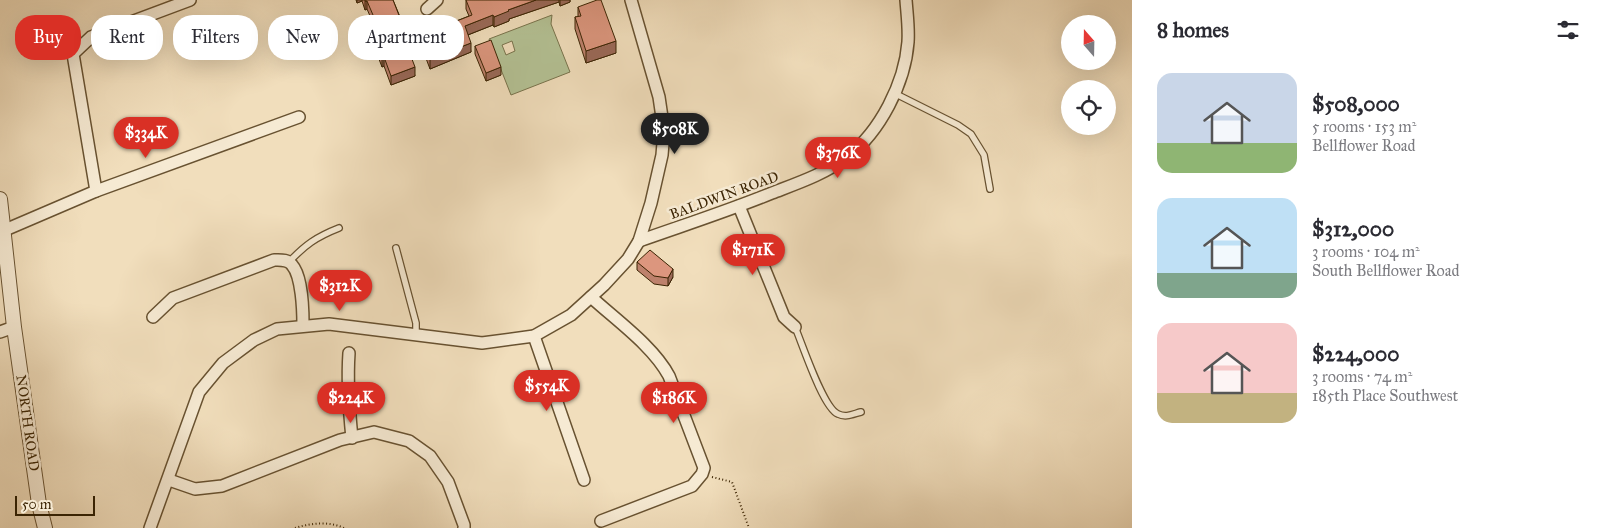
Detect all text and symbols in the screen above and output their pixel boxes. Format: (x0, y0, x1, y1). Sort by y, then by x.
chip: Buy (15, 15, 81, 60)
chip: Rent (91, 15, 163, 60)
chip: Filters (173, 15, 258, 60)
chip: New (268, 15, 338, 60)
chip: Apartment (348, 15, 464, 60)
north arrow (1061, 15, 1116, 70)
map controls (1061, 15, 1116, 135)
icon: filters (1554, 16, 1582, 44)
text: 8 homes (1157, 17, 1229, 43)
button: locate (1061, 80, 1116, 135)
text: $508,000 (1312, 91, 1400, 117)
icon: home (1197, 93, 1257, 153)
pin: $508K (640, 112, 710, 155)
pin: $334K (111, 116, 181, 159)
text: 5 rooms · 153 m² (1312, 117, 1416, 136)
text: $508K (652, 119, 698, 138)
text: $334K (125, 123, 167, 142)
pin: $376K (803, 136, 873, 179)
text: Bellflower Road (1312, 136, 1416, 155)
text: $376K (816, 143, 860, 162)
street label: BALDWIN ROAD (667, 168, 781, 223)
text: $312,000 (1312, 216, 1394, 242)
icon: home (1197, 218, 1257, 278)
pin: $171K (718, 234, 788, 276)
text: $171K (732, 240, 774, 259)
text: 3 rooms · 104 m² (1312, 242, 1420, 261)
text: South Bellflower Road (1312, 261, 1460, 280)
pin: $312K (305, 270, 375, 312)
text: $312K (319, 276, 361, 295)
text: $224,000 (1312, 341, 1400, 367)
icon: home (1197, 343, 1257, 403)
text: 3 rooms · 74 m² (1312, 367, 1412, 386)
pin: $554K (512, 370, 582, 412)
street label: NORTH ROAD (12, 374, 43, 472)
text: $554K (525, 376, 569, 395)
pin: $224K (316, 382, 386, 424)
pin: $186K (639, 382, 709, 424)
text: 185th Place Southwest (1312, 386, 1458, 405)
text: $224K (328, 388, 374, 407)
text: $186K (652, 388, 696, 407)
scale bar (15, 493, 95, 516)
text: 50 m (22, 496, 51, 513)

